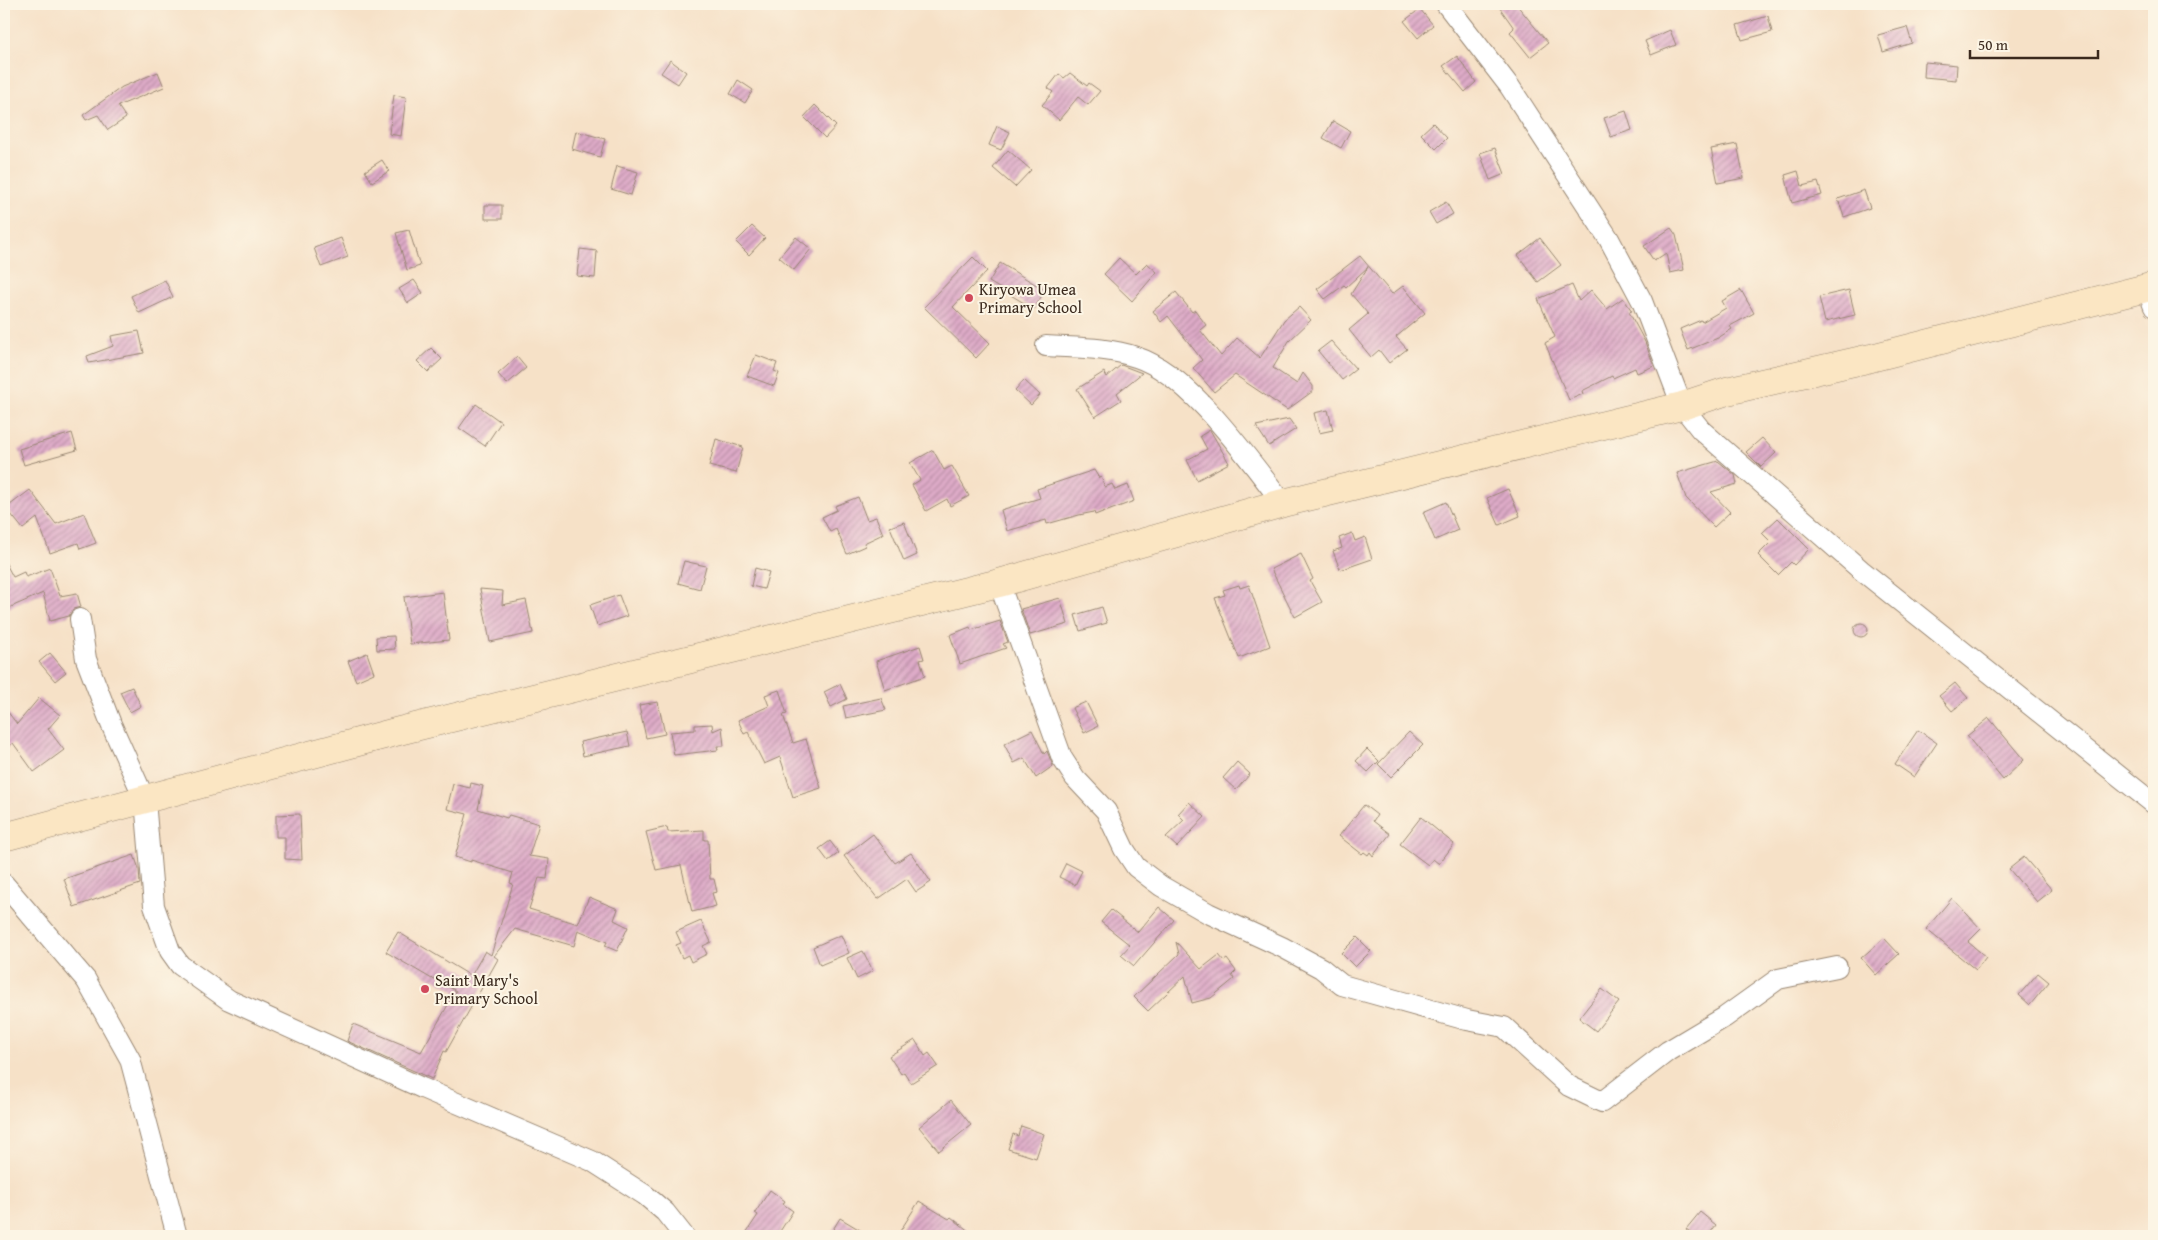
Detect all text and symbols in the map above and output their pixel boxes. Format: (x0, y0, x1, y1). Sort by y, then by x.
scale bar (1970, 28, 2098, 60)
text: 50 m (1978, 34, 2009, 55)
place label: Kiryowa Umea Primary School (979, 277, 1082, 319)
marker: Kiryowa Umea Primary School (963, 292, 975, 304)
place label: Saint Mary's Primary School (435, 968, 538, 1010)
marker: Saint Mary's Primary School (419, 983, 431, 995)

